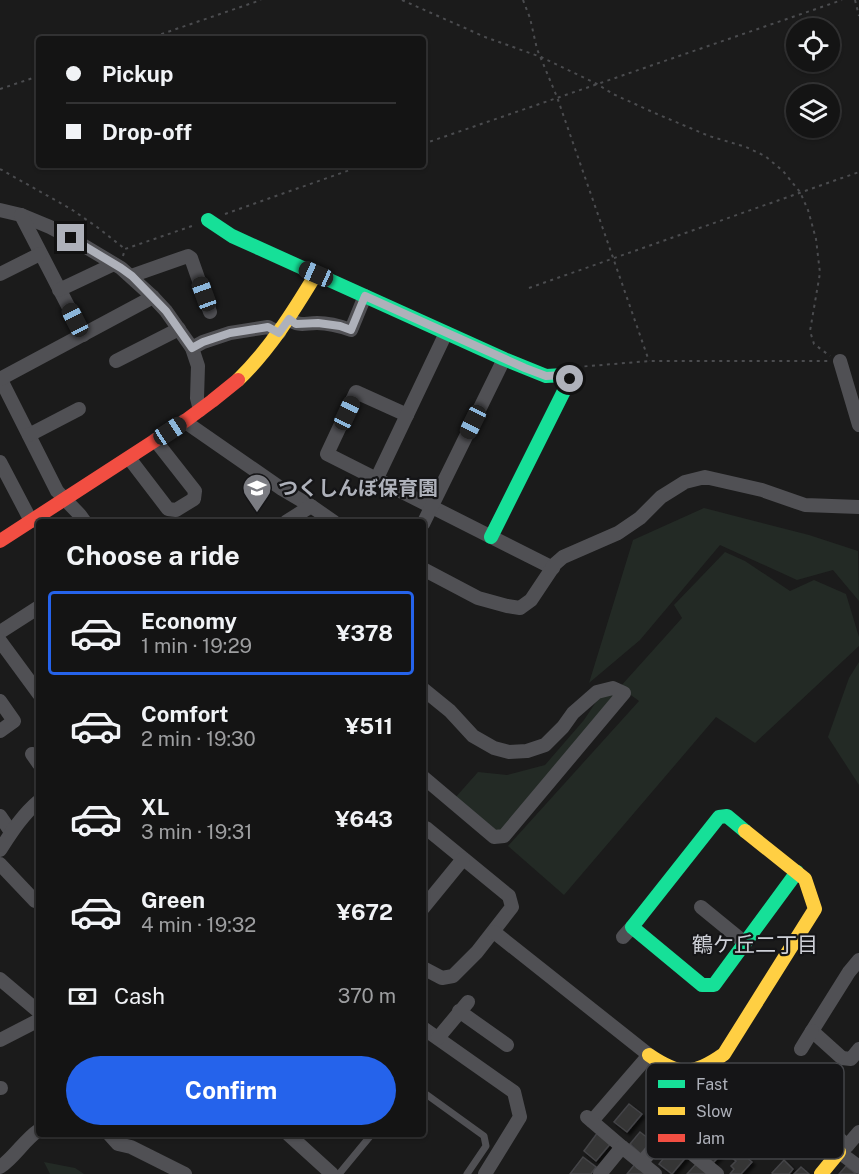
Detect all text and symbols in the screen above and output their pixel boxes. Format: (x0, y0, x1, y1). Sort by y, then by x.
map controls (786, 18, 840, 138)
button: locate (786, 18, 840, 72)
text: Pickup (102, 61, 173, 87)
button: layers (786, 84, 840, 138)
text: Drop-off (102, 119, 192, 145)
route end (57, 224, 84, 251)
car (296, 258, 336, 290)
car (189, 274, 219, 314)
car (59, 300, 91, 340)
route start (556, 365, 583, 392)
car (331, 393, 363, 433)
car (457, 402, 489, 442)
car (150, 414, 190, 448)
school or university icon: つくしんぼ保育園 (241, 472, 273, 514)
place label: つくしんぼ保育園 (278, 476, 438, 500)
text: Choose a ride (66, 539, 240, 571)
icon: car (69, 606, 123, 660)
text: Economy (141, 608, 237, 634)
text: ¥378 (336, 620, 393, 646)
text: 1 min · 19:29 (141, 634, 252, 658)
icon: car (69, 699, 123, 753)
text: Comfort (141, 701, 228, 727)
text: ¥511 (345, 713, 393, 739)
text: 2 min · 19:30 (141, 727, 256, 751)
icon: car (69, 792, 123, 846)
text: XL (141, 794, 169, 820)
text: ¥643 (335, 806, 393, 832)
text: 3 min · 19:31 (141, 820, 252, 844)
icon: car (69, 885, 123, 939)
text: Green (141, 887, 205, 913)
text: ¥672 (337, 899, 393, 925)
text: 4 min · 19:32 (141, 913, 256, 937)
district label: 鶴ケ丘二丁目 (692, 932, 818, 957)
icon: cash (66, 980, 99, 1013)
text: Cash (114, 983, 165, 1009)
text: 370 m (338, 984, 396, 1008)
button: Confirm (66, 1056, 396, 1125)
legend (646, 1063, 844, 1159)
text: Fast (696, 1075, 728, 1094)
text: Slow (696, 1102, 733, 1121)
text: Jam (696, 1129, 725, 1148)

